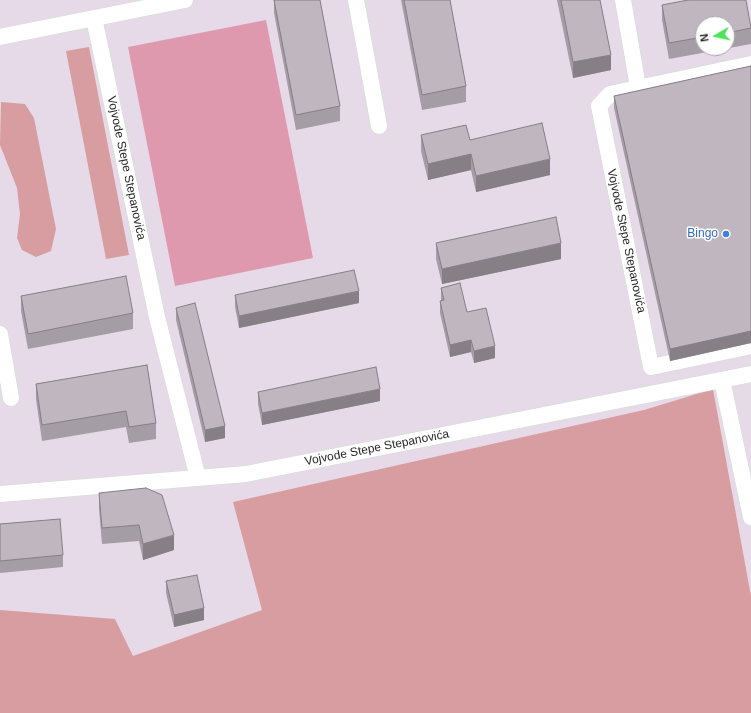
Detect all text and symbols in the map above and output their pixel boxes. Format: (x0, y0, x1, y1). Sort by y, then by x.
north arrow (695, 16, 735, 56)
text: N (698, 33, 711, 43)
street label: Vojvode Stepe Stepanovića (104, 95, 148, 241)
street label: Vojvode Stepe Stepanovića (604, 168, 648, 314)
place label: Bingo (687, 227, 718, 241)
marker: Bingo (721, 229, 731, 239)
street label: Vojvode Stepe Stepanovića (304, 427, 450, 469)

